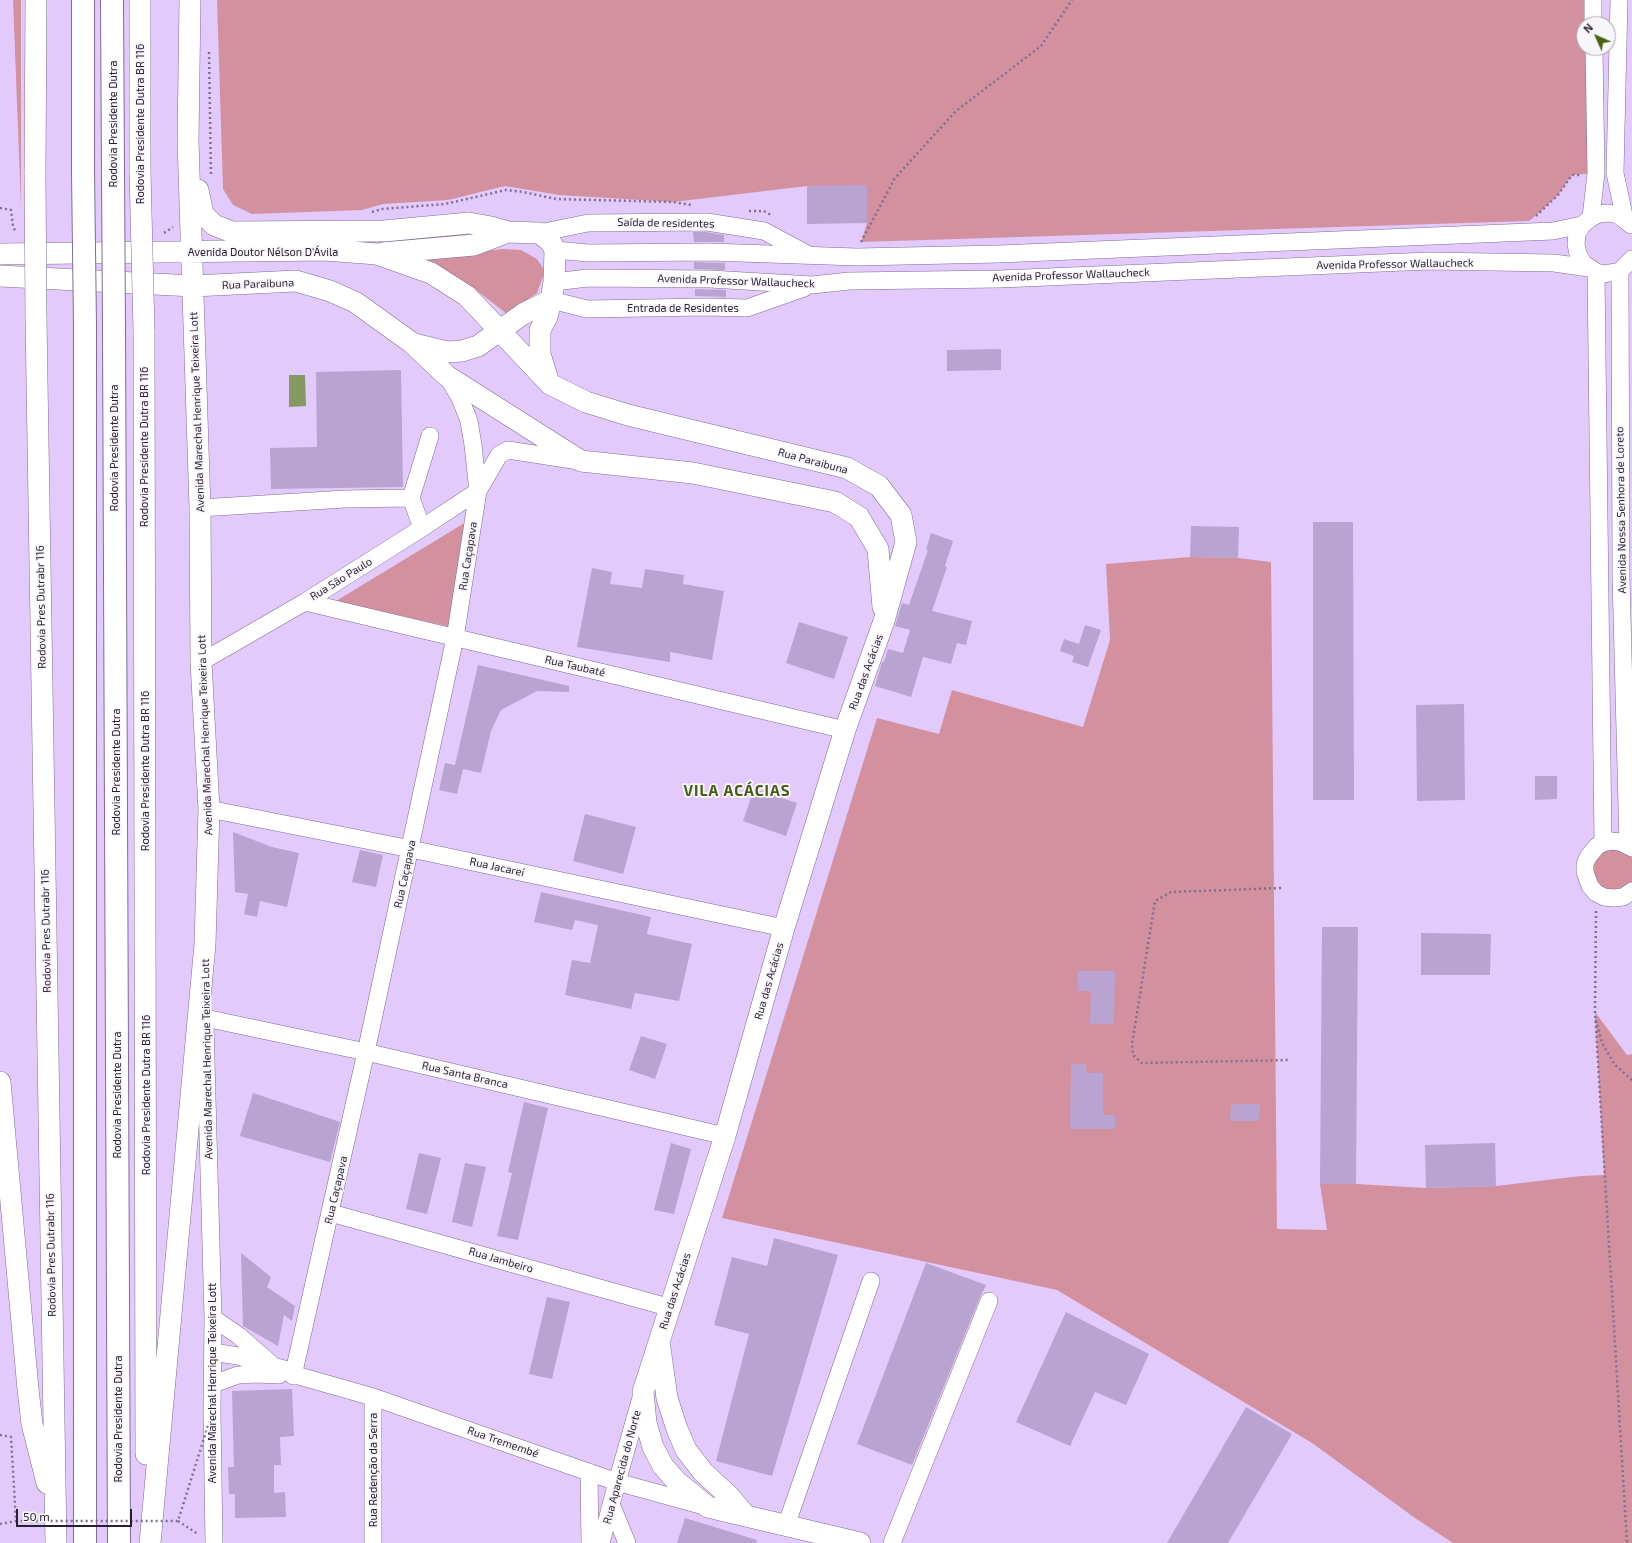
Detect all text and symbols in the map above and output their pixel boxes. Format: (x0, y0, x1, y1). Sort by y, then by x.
north arrow (1576, 16, 1616, 56)
text: N (1580, 20, 1595, 35)
street label: Rodovia Presidente Dutra BR 116 (133, 44, 147, 204)
street label: Rodovia Presidente Dutra (106, 61, 120, 187)
street label: Saída de residentes (617, 216, 715, 230)
street label: Avenida Doutor Nélson D'Ávila (188, 245, 338, 259)
street label: Avenida Professor Wallaucheck (1316, 256, 1474, 272)
street label: Avenida Professor Wallaucheck (992, 266, 1150, 284)
street label: Avenida Professor Wallaucheck (657, 272, 815, 290)
street label: Rua Paraibuna (222, 276, 294, 292)
street label: Entrada de Residentes (627, 301, 739, 315)
street label: Avenida Marechal Henrique Teixeira Lott (187, 312, 207, 512)
street label: Rodovia Presidente Dutra BR 116 (137, 367, 151, 527)
street label: Rodovia Presidente Dutra (107, 385, 121, 511)
street label: Avenida Nossa Senhora de Loreto (1613, 426, 1629, 594)
street label: Rua Paraibuna (776, 445, 850, 477)
street label: Rua Caçapava (456, 521, 480, 591)
street label: Rodovia Pres Dutrabr 116 (33, 545, 49, 669)
street label: Rua São Paulo (308, 555, 374, 603)
street label: Rua das Acácias (846, 632, 886, 712)
street label: Avenida Marechal Henrique Teixeira Lott (195, 635, 215, 835)
street label: Rua Taubaté (543, 653, 607, 679)
street label: Rodovia Presidente Dutra BR 116 (138, 691, 152, 851)
street label: Rodovia Presidente Dutra (109, 709, 123, 835)
district label: VILA ACÁCIAS (683, 782, 791, 800)
street label: Rua Caçapava (391, 839, 419, 909)
street label: Rua Jacareí (468, 855, 526, 879)
street label: Rodovia Pres Dutrabr 116 (38, 869, 54, 993)
street label: Rua das Acácias (752, 941, 786, 1021)
street label: Avenida Marechal Henrique Teixeira Lott (199, 959, 215, 1159)
street label: Rodovia Presidente Dutra BR 116 (139, 1015, 153, 1175)
street label: Rodovia Presidente Dutra (110, 1032, 124, 1158)
street label: Rua Santa Branca (421, 1059, 509, 1091)
street label: Rua Caçapava (322, 1155, 350, 1225)
street label: Rodovia Pres Dutrabr 116 (43, 1193, 59, 1317)
street label: Rua Jambeiro (467, 1245, 535, 1275)
street label: Rua das Acácias (656, 1251, 694, 1331)
street label: Avenida Marechal Henrique Teixeira Lott (205, 1283, 219, 1483)
street label: Rodovia Presidente Dutra (111, 1356, 125, 1482)
street label: Rua Aparecida do Norte (600, 1409, 644, 1525)
street label: Rua Redenção da Serra (366, 1413, 380, 1527)
street label: Rua Tremembé (466, 1424, 540, 1460)
scale bar (18, 1501, 134, 1527)
text: 50 m (23, 1509, 50, 1523)

